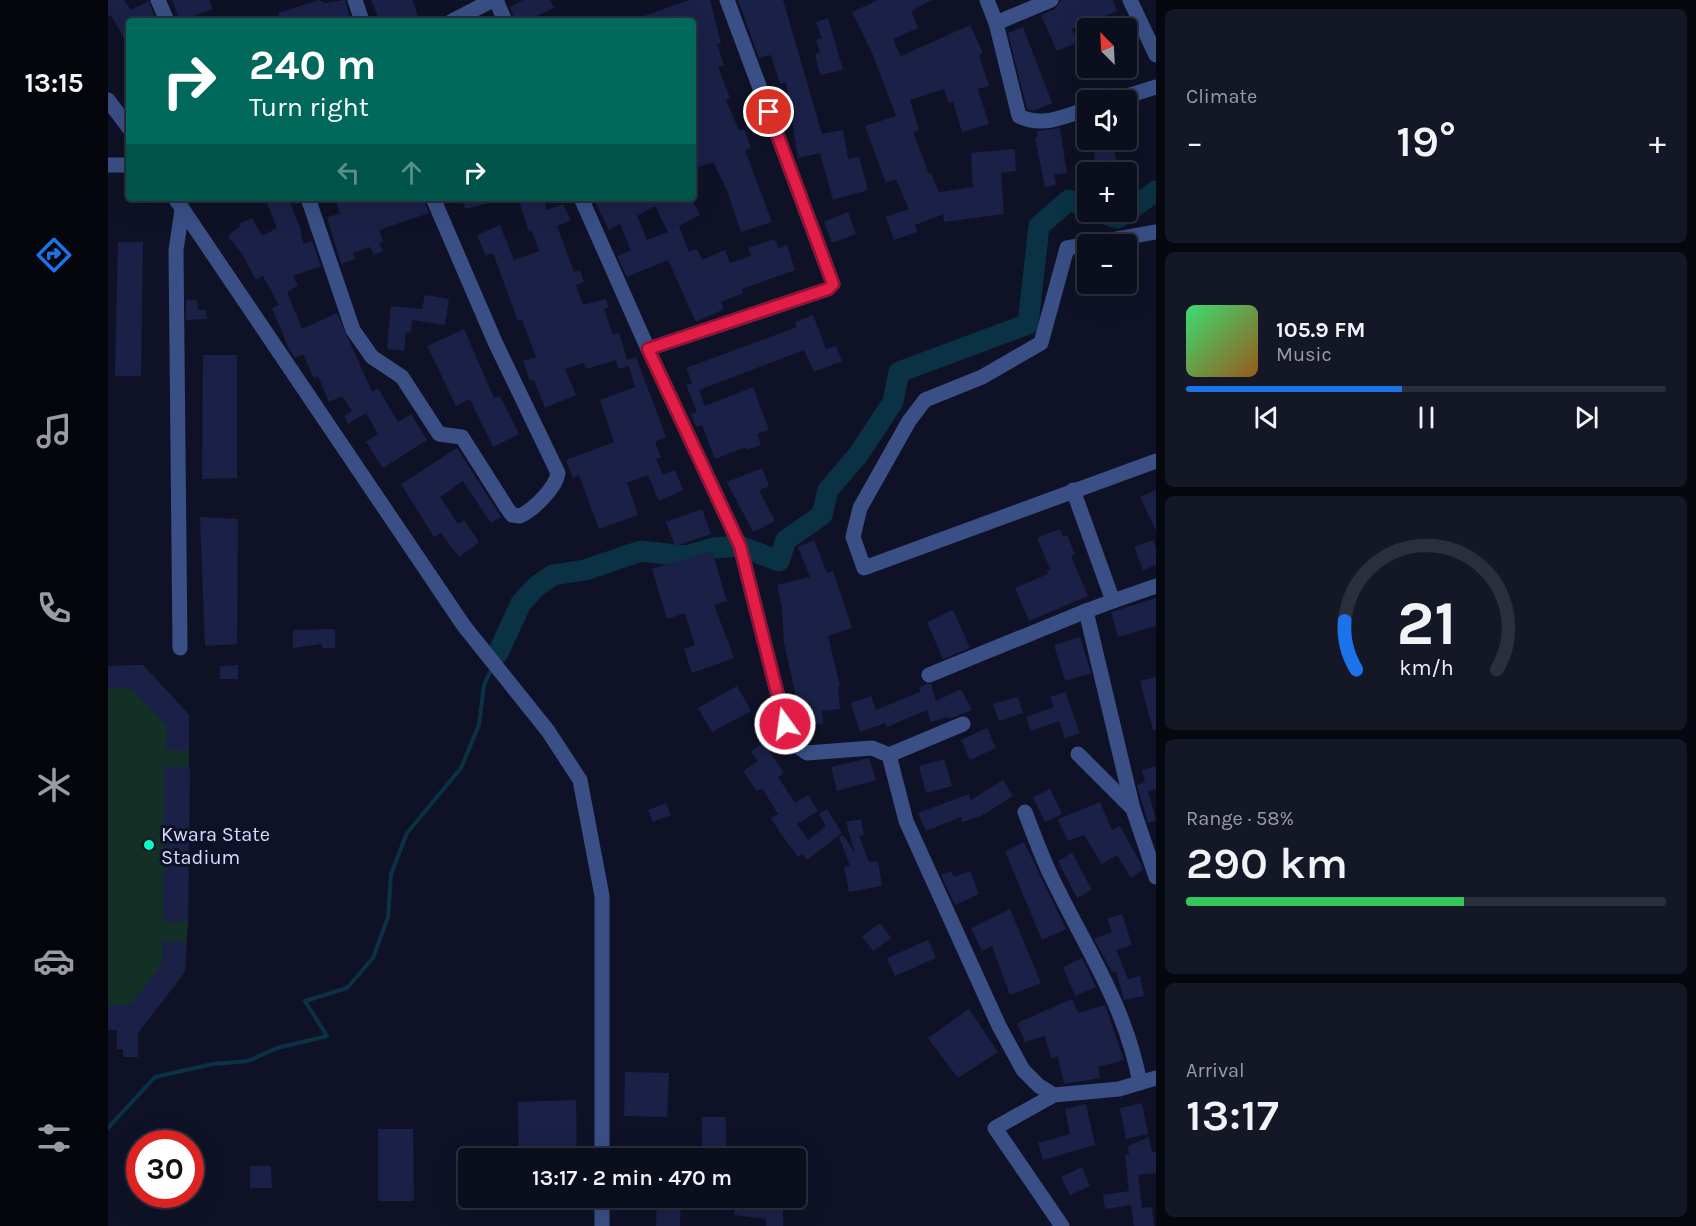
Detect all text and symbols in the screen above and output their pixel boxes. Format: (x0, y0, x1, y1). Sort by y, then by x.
north arrow (1077, 18, 1137, 78)
map controls (1077, 18, 1137, 294)
text: 240 m (249, 40, 376, 90)
icon: right (150, 42, 228, 120)
text: 13:15 (24, 67, 84, 99)
text: Climate (1186, 85, 1257, 108)
pin (743, 86, 794, 137)
button: sound (1077, 90, 1137, 150)
text: Turn right (249, 91, 369, 123)
icon: arrive (752, 95, 785, 128)
text: 19° (1396, 115, 1456, 167)
text: − (1186, 123, 1203, 161)
text: + (1649, 123, 1666, 161)
icon: left (332, 156, 365, 189)
icon: ahead (395, 156, 428, 189)
icon: right (458, 156, 491, 189)
button: + (1077, 162, 1137, 222)
icon: directions (33, 234, 75, 276)
button: − (1077, 234, 1137, 294)
text: 105.9 FM (1276, 317, 1366, 343)
text: Music (1276, 343, 1332, 366)
icon: previous (1250, 401, 1283, 434)
icon: pause (1410, 401, 1443, 434)
icon: next (1570, 401, 1603, 434)
icon: music (33, 410, 75, 452)
icon: phone (33, 587, 75, 629)
text: 21 (1396, 587, 1456, 660)
text: km/h (1399, 655, 1453, 680)
position arrow (753, 692, 817, 756)
icon: climate (33, 764, 75, 806)
text: Range · 58% (1186, 807, 1294, 830)
place label: Kwara State Stadium (161, 823, 270, 869)
text: 290 km (1186, 837, 1348, 889)
marker: Kwara State Stadium (142, 838, 156, 852)
icon: car (33, 940, 75, 982)
text: Arrival (1186, 1059, 1245, 1082)
text: 13:17 (1186, 1089, 1279, 1141)
icon: filters (33, 1117, 75, 1159)
speed limit sign: 30 (126, 1130, 204, 1208)
text: 13:17 · 2 min · 470 m (532, 1165, 732, 1191)

